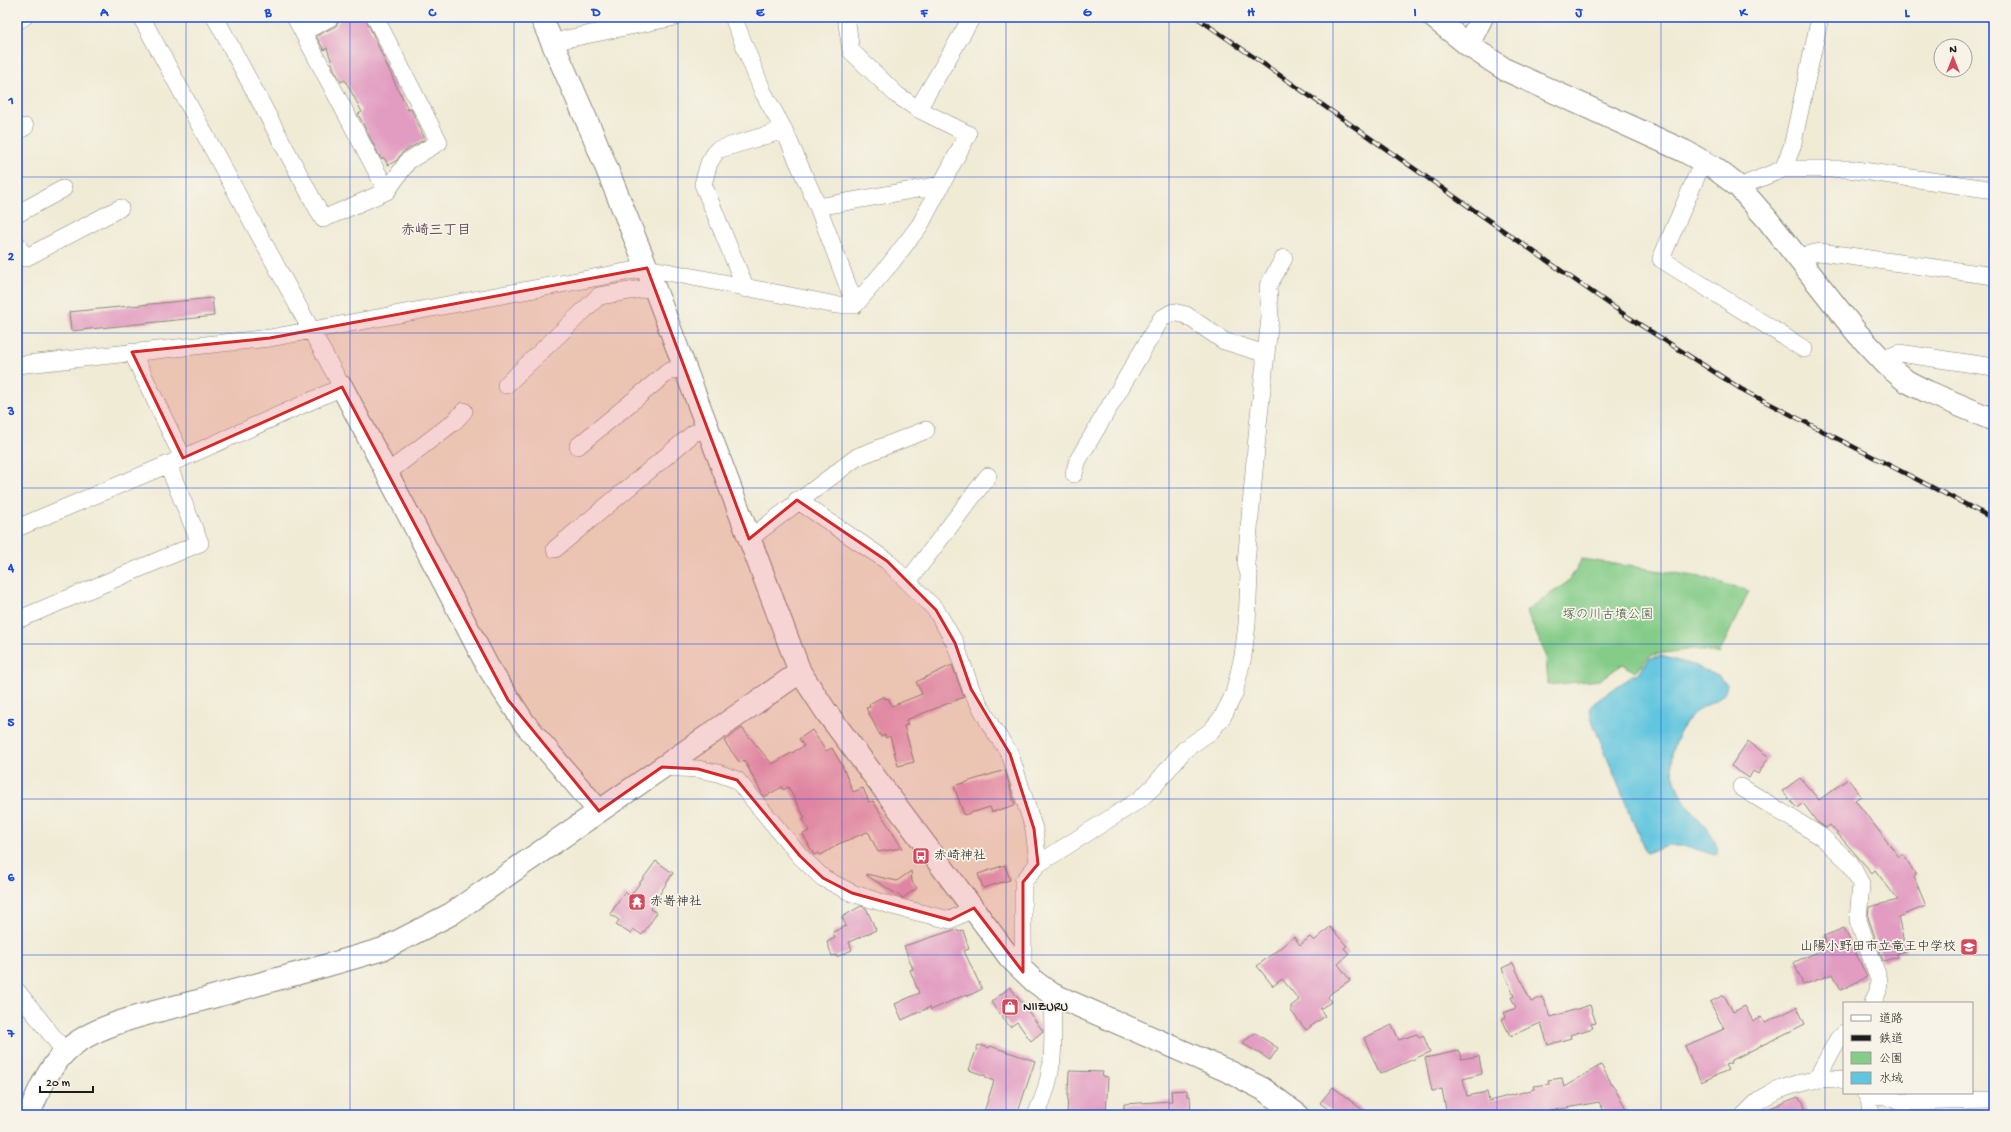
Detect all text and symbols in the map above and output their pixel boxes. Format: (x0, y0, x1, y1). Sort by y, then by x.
text: A (99, 6, 109, 21)
text: B (264, 6, 273, 21)
text: C (427, 6, 437, 21)
text: D (591, 6, 601, 21)
text: E (756, 6, 765, 21)
text: F (920, 6, 929, 21)
text: G (1083, 6, 1092, 21)
text: H (1247, 6, 1255, 21)
text: I (1413, 6, 1417, 21)
text: J (1575, 6, 1584, 21)
text: K (1738, 6, 1748, 21)
text: L (1905, 6, 1911, 21)
north arrow (1933, 38, 1973, 78)
text: N (1949, 44, 1957, 56)
text: 1 (7, 94, 14, 109)
district label: 赤崎三丁目 (401, 223, 471, 240)
text: 2 (8, 250, 15, 265)
text: 3 (7, 405, 15, 420)
text: 4 (7, 561, 15, 576)
park label: 塚の川古墳公園 (1562, 607, 1654, 623)
text: 5 (8, 716, 15, 731)
bus stop icon: 赤崎神社 (911, 846, 931, 866)
place label: 赤崎神社 (934, 849, 986, 864)
text: 6 (8, 871, 15, 886)
temple icon: 赤嵜神社 (627, 892, 647, 912)
place label: 赤嵜神社 (650, 895, 702, 910)
school or university icon: 山陽小野田市立竜王中学校 (1959, 937, 1979, 957)
place label: 山陽小野田市立竜王中学校 (1800, 939, 1956, 955)
shop icon: NIIZURU (1000, 997, 1020, 1017)
place label: NIIZURU (1023, 1000, 1068, 1015)
legend (1843, 1002, 1973, 1094)
text: 道路 (1879, 1012, 1903, 1027)
text: 7 (7, 1027, 16, 1042)
text: 鉄道 (1879, 1032, 1903, 1047)
text: 公園 (1879, 1052, 1903, 1067)
scale bar (40, 1068, 93, 1094)
text: 水域 (1879, 1072, 1903, 1087)
text: 20 m (46, 1077, 71, 1091)

